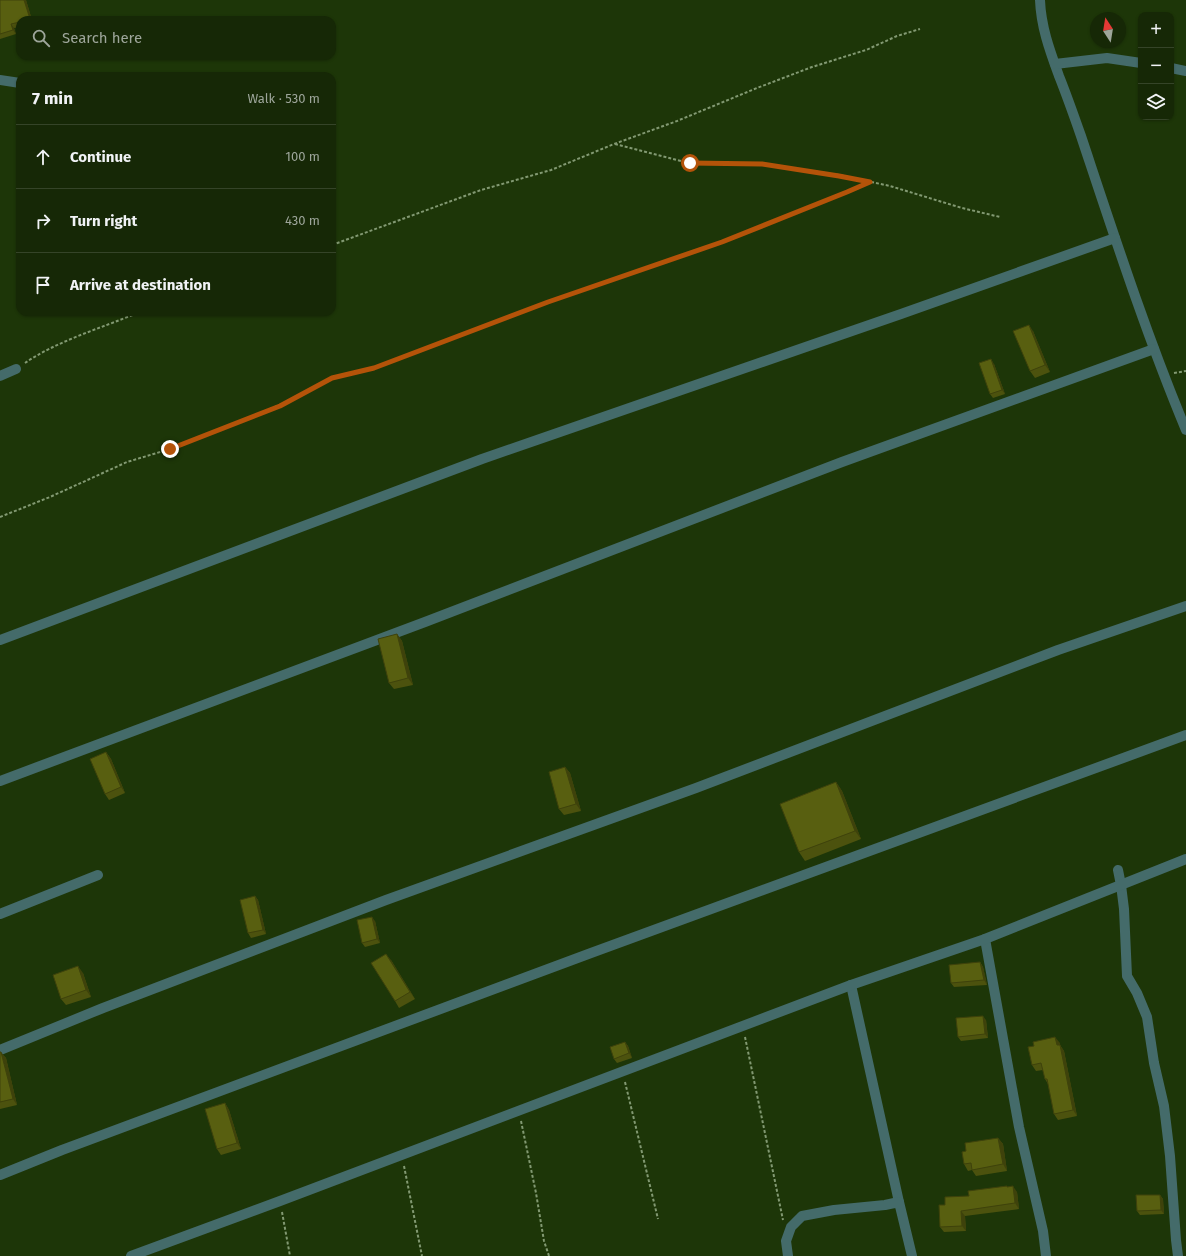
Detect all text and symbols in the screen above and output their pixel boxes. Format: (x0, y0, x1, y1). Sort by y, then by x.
north arrow (1090, 12, 1126, 48)
map controls (1138, 12, 1174, 120)
button: + (1138, 12, 1174, 48)
search box (16, 16, 336, 60)
icon: search (30, 27, 52, 49)
text: Search here (62, 29, 142, 47)
button: − (1138, 48, 1174, 84)
button: layers (1138, 84, 1174, 120)
text: 7 min (32, 88, 73, 109)
text: Walk · 530 m (247, 91, 320, 106)
icon: ahead (32, 146, 54, 168)
text: Continue (70, 148, 131, 166)
text: 100 m (285, 149, 320, 164)
route start (681, 154, 699, 172)
icon: right (32, 210, 54, 232)
text: Turn right (70, 212, 137, 230)
text: 430 m (285, 213, 320, 228)
icon: arrive (32, 274, 54, 296)
text: Arrive at destination (70, 276, 211, 294)
route end (161, 440, 179, 458)

